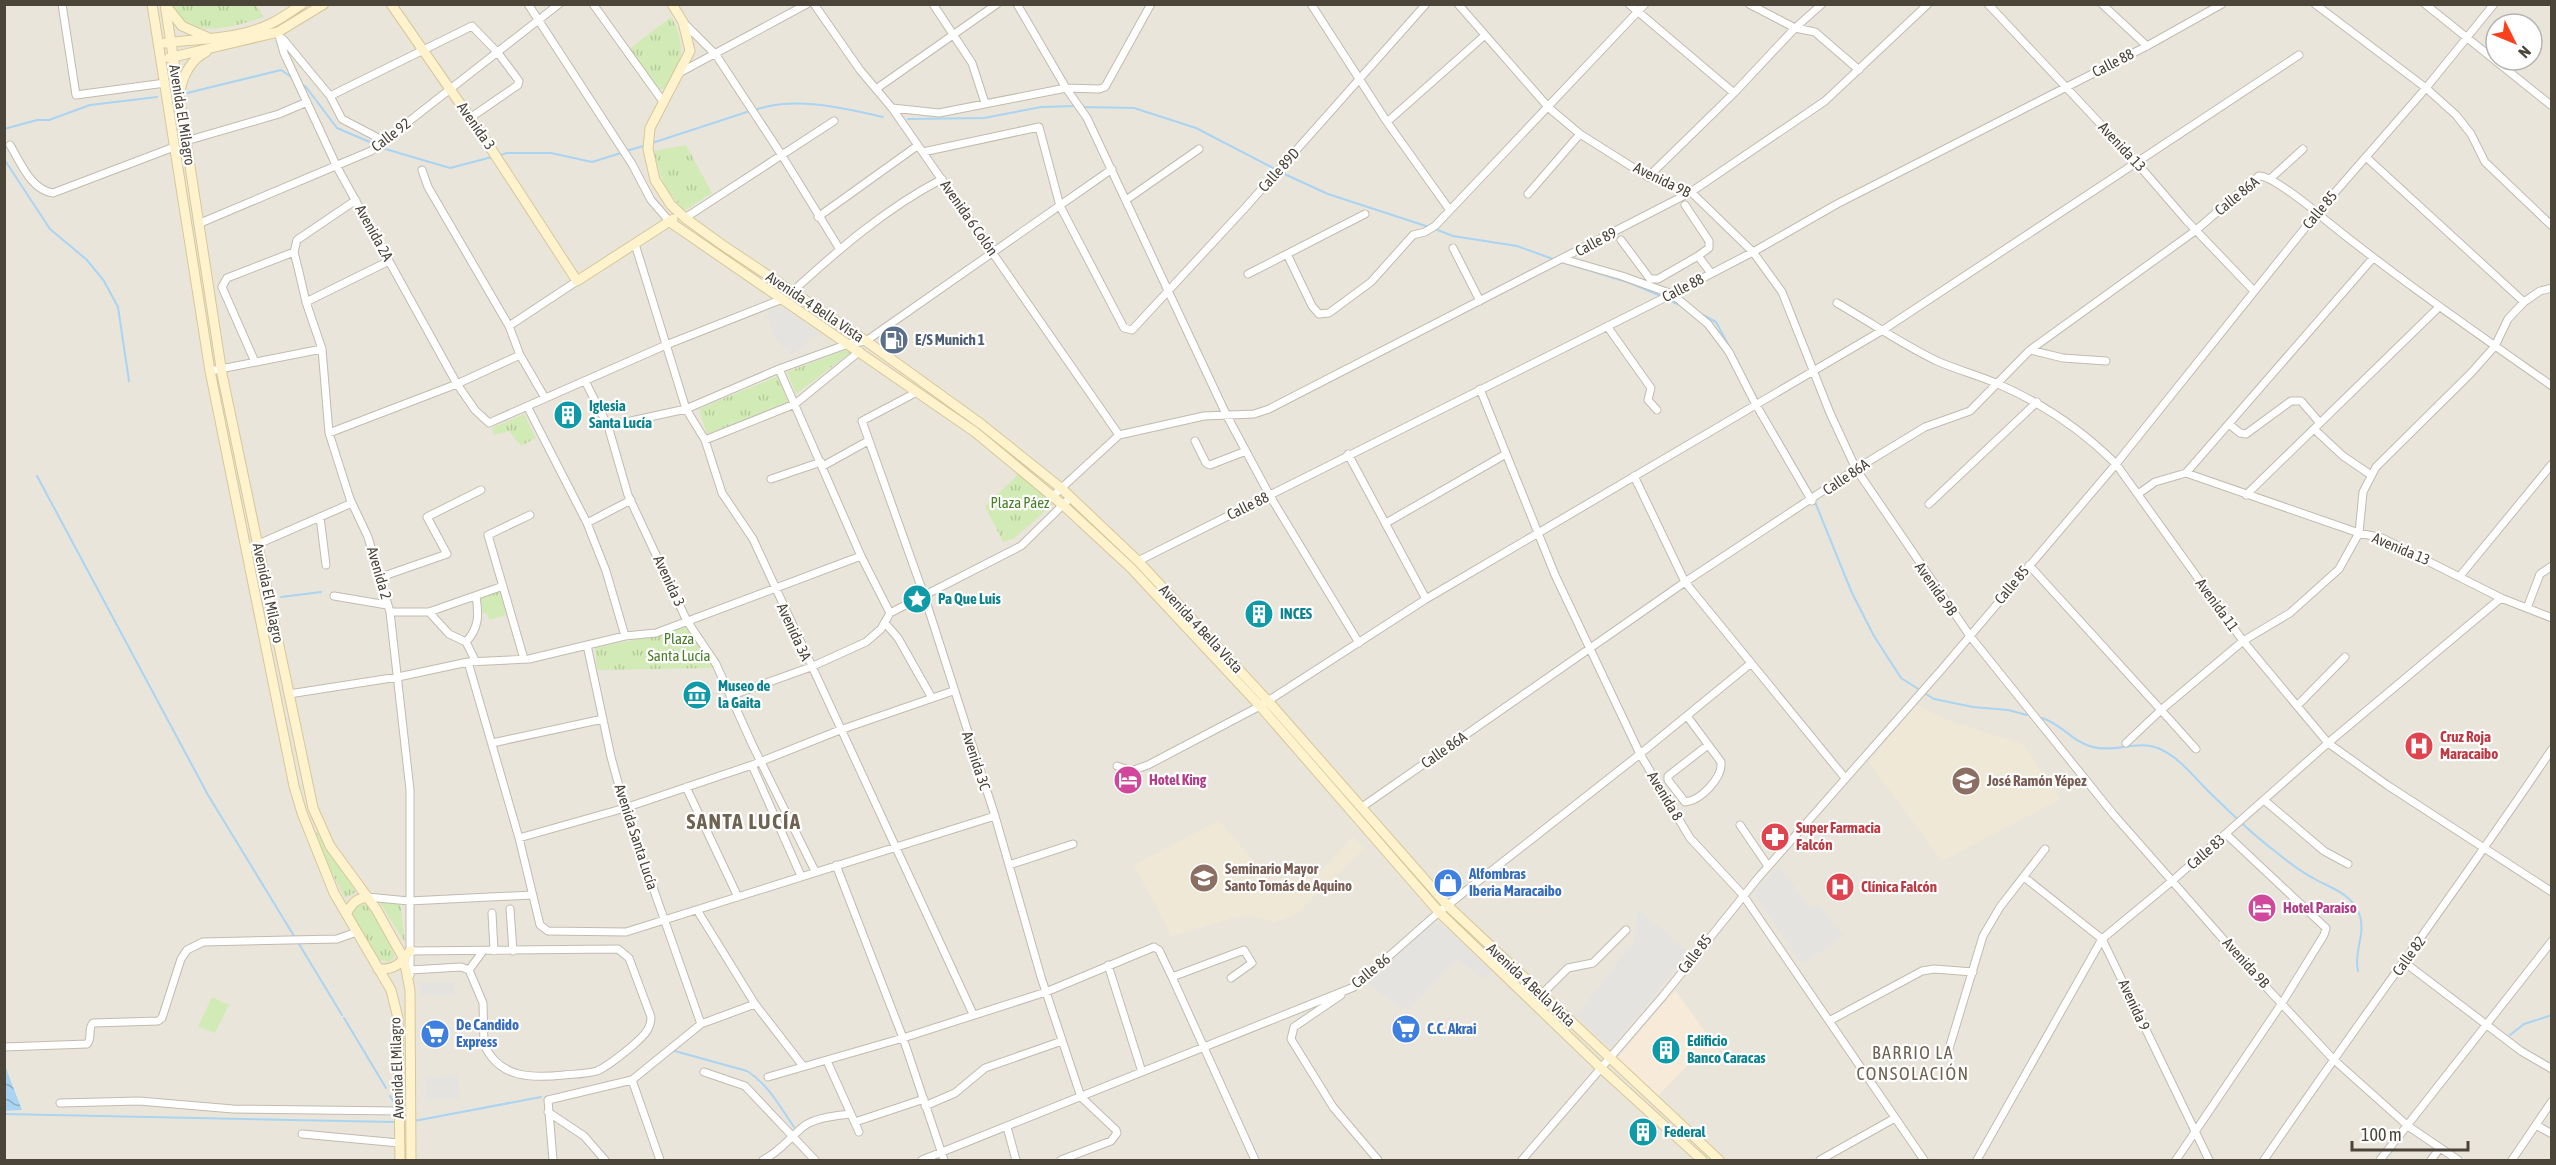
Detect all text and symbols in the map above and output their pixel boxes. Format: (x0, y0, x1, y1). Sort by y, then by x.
north arrow (2484, 12, 2544, 72)
text: N (2515, 43, 2535, 62)
street label: Calle 88 (2089, 45, 2136, 80)
street label: Avenida El Milagro (166, 63, 199, 167)
street label: Avenida 3 (454, 99, 499, 153)
street label: Calle 92 (368, 114, 414, 155)
street label: Avenida 13 (2095, 118, 2149, 175)
street label: Calle 89D (1255, 144, 1303, 195)
street label: Avenida 9B (1631, 158, 1693, 201)
street label: Calle 86A (2211, 172, 2263, 219)
street label: Avenida 6 Colón (937, 177, 1002, 259)
street label: Calle 85 (2299, 187, 2340, 232)
street label: Avenida 2A (352, 202, 397, 264)
street label: Calle 89 (1572, 224, 1619, 260)
street label: Avenida 4 Bella Vista (763, 268, 867, 346)
street label: Calle 88 (1659, 270, 1706, 305)
fuel station icon: E/S Munich 1 (878, 324, 910, 356)
place label: E/S Munich 1 (915, 331, 985, 348)
place label: Iglesia Santa Lucía (589, 397, 652, 431)
building icon: Iglesia Santa Lucía (552, 399, 584, 431)
street label: Calle 86A (1819, 455, 1872, 498)
street label: Calle 88 (1224, 488, 1272, 523)
park label: Plaza Páez (991, 494, 1050, 511)
street label: Avenida 13 (2370, 529, 2433, 568)
street label: Avenida El Milagro (250, 541, 287, 644)
street label: Avenida 2 (364, 545, 395, 601)
street label: Avenida 3 (650, 553, 689, 609)
street label: Avenida 9B (1912, 559, 1961, 619)
street label: Calle 85 (1991, 562, 2032, 607)
street label: Avenida 11 (2193, 575, 2242, 634)
street label: Avenida 4 Bella Vista (1156, 581, 1247, 676)
place icon: Pa Que Luis (901, 583, 933, 615)
place label: Pa Que Luis (938, 590, 1001, 607)
building icon: INCES (1243, 598, 1275, 630)
street label: Avenida 3A (774, 600, 815, 664)
place label: INCES (1280, 605, 1313, 622)
park label: Plaza Santa Lucía (648, 630, 710, 664)
place label: Museo de la Gaita (718, 677, 771, 711)
museum icon: Museo de la Gaita (681, 679, 713, 711)
street label: Calle 86A (1418, 727, 1470, 771)
place label: Cruz Roja Maracaibo (2440, 728, 2498, 762)
street label: Avenida 3C (959, 729, 994, 793)
hospital icon: Cruz Roja Maracaibo (2403, 730, 2435, 762)
hotel icon: Hotel King (1112, 764, 1144, 796)
school or university icon: José Ramón Yépez (1950, 765, 1982, 797)
street label: Avenida 8 (1644, 768, 1687, 823)
place label: Hotel King (1149, 771, 1207, 788)
place label: José Ramón Yépez (1986, 772, 2087, 789)
street label: Avenida Santa Lucía (611, 782, 662, 892)
district label: SANTA LUCÍA (686, 809, 802, 833)
place label: Super Farmacia Falcón (1796, 819, 1881, 853)
pharmacy icon: Super Farmacia Falcón (1759, 821, 1791, 853)
street label: Calle 83 (2183, 831, 2228, 873)
place label: Seminario Mayor Santo Tomás de Aquino (1225, 860, 1352, 894)
school or university icon: Seminario Mayor Santo Tomás de Aquino (1188, 862, 1220, 894)
place label: Alfombras Iberia Maracaibo (1468, 865, 1562, 899)
shop icon: Alfombras Iberia Maracaibo (1432, 867, 1464, 899)
hospital icon: Clínica Falcón (1824, 871, 1856, 903)
place label: Clínica Falcón (1861, 878, 1937, 895)
hotel icon: Hotel Paraiso (2246, 892, 2278, 924)
place label: Hotel Paraiso (2283, 899, 2357, 916)
street label: Calle 85 (1674, 931, 1715, 976)
street label: Calle 82 (2389, 933, 2429, 979)
street label: Avenida 9B (2220, 934, 2273, 991)
street label: Avenida 4 Bella Vista (1484, 939, 1579, 1030)
street label: Calle 86 (1348, 950, 1393, 991)
street label: Avenida 9 (2115, 977, 2154, 1033)
supermarket icon: C.C. Akrai (1390, 1013, 1422, 1045)
place label: De Candido Express (456, 1016, 519, 1050)
street label: Avenida El Milagro (386, 1017, 407, 1119)
supermarket icon: De Candido Express (419, 1018, 451, 1050)
place label: C.C. Akrai (1427, 1020, 1476, 1037)
place label: Edificio Banco Caracas (1687, 1032, 1766, 1066)
building icon: Edificio Banco Caracas (1650, 1034, 1682, 1066)
district label: BARRIO LA CONSOLACIÓN (1856, 1042, 1970, 1084)
scale bar (2352, 1114, 2468, 1152)
building icon: Federal (1627, 1116, 1659, 1148)
place label: Federal (1664, 1123, 1707, 1140)
text: 100 m (2361, 1124, 2402, 1145)

